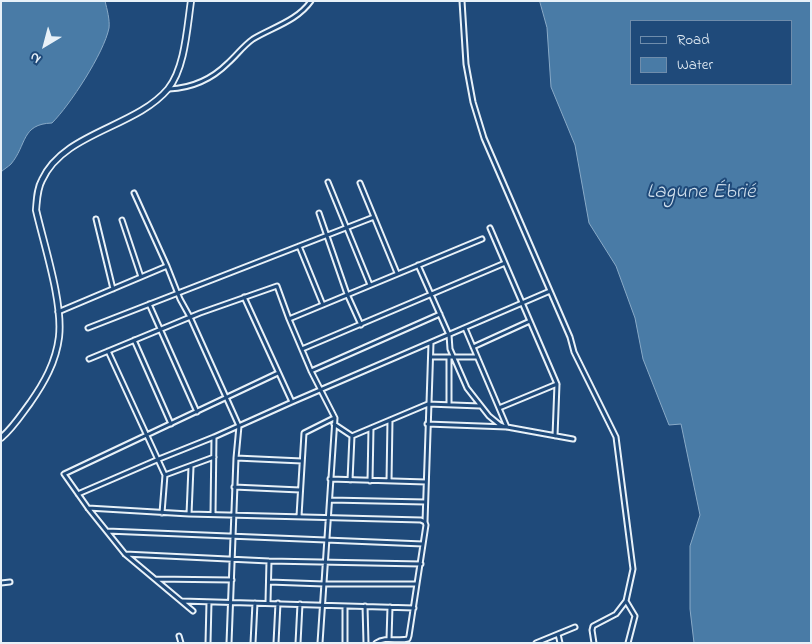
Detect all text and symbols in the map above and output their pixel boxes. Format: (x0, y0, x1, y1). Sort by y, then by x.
north arrow (20, 20, 70, 70)
legend (630, 20, 792, 85)
text: Road (677, 29, 710, 51)
text: N (26, 46, 46, 69)
text: Water (677, 54, 713, 76)
water label: Lagune Ébrié (646, 181, 756, 207)

